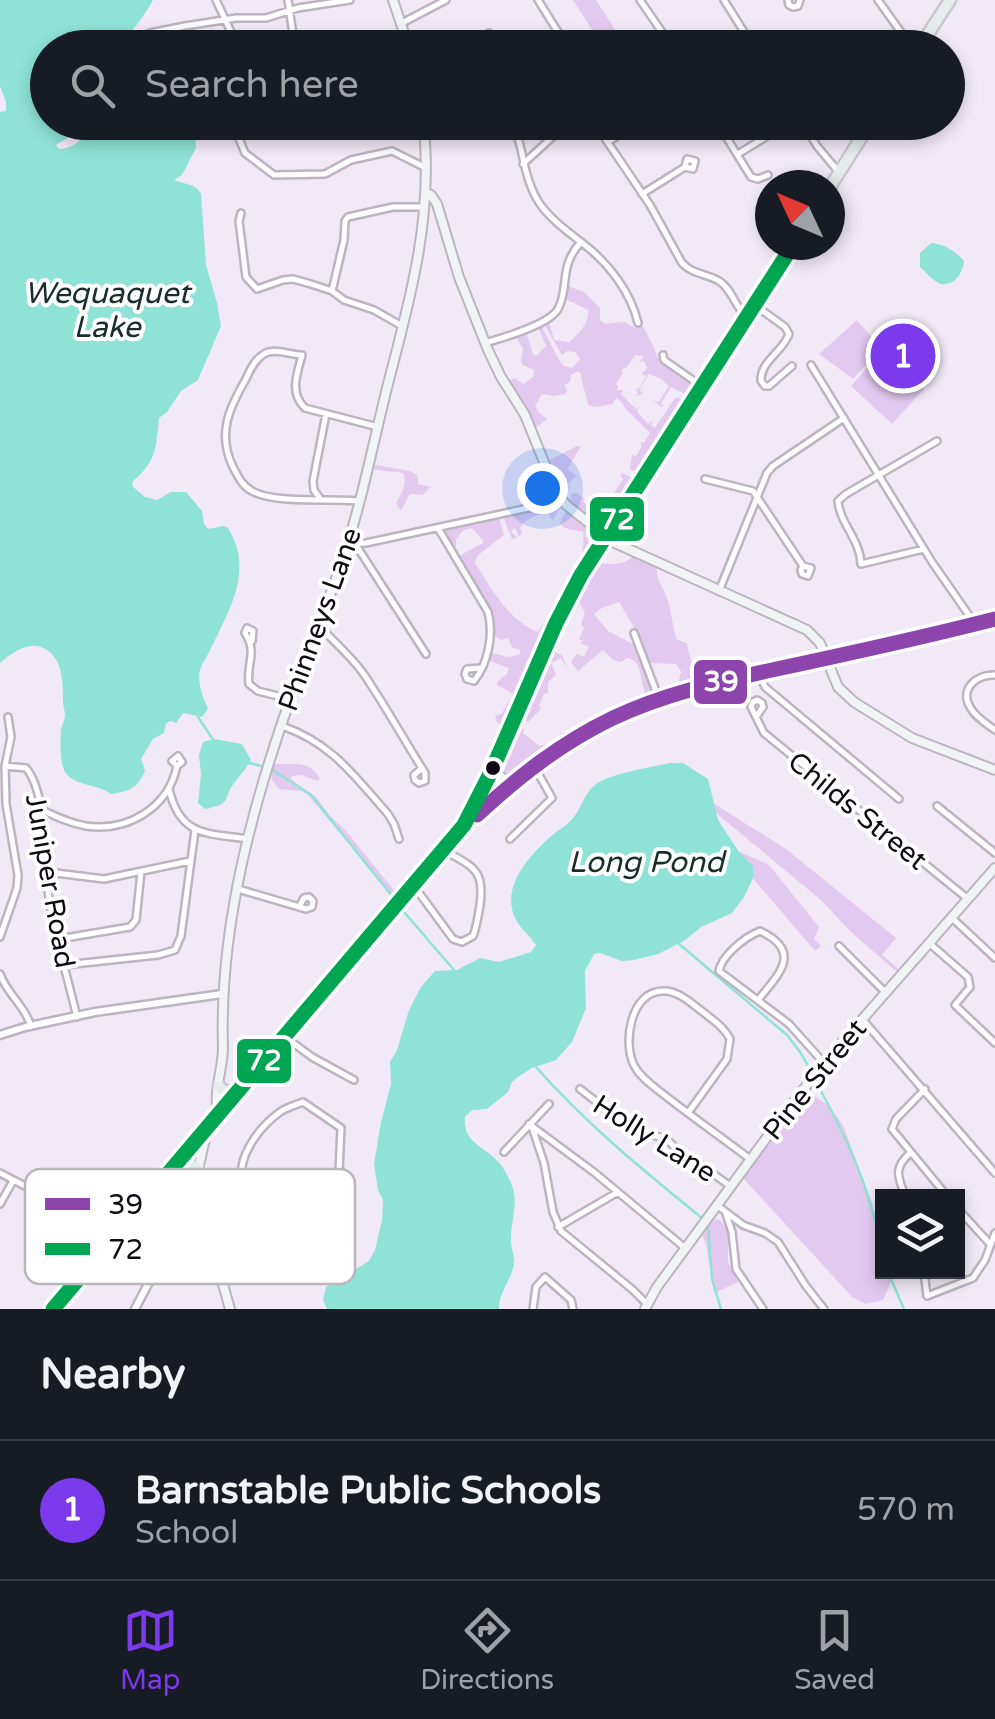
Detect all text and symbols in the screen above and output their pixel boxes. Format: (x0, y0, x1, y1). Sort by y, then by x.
search box (30, 30, 965, 140)
icon: search (65, 58, 120, 113)
text: Search here (145, 62, 359, 108)
north arrow (755, 170, 845, 260)
water label: Wequaquet Lake (24, 275, 193, 346)
pin: 1 (870, 318, 936, 394)
your location (517, 463, 568, 514)
line badge: 72 (588, 495, 646, 543)
text: 72 (599, 503, 635, 537)
street label: Phinneys Lane (271, 523, 369, 716)
line badge: 39 (692, 658, 749, 706)
text: 39 (703, 665, 739, 699)
street label: Childs Street (781, 744, 934, 877)
unlabelled marker (483, 758, 503, 778)
street label: Juniper Road (18, 792, 82, 971)
water label: Long Pond (568, 844, 727, 881)
street label: Pine Street (756, 1012, 874, 1147)
line badge: 72 (235, 1037, 293, 1085)
text: 72 (246, 1044, 282, 1078)
street label: Holly Lane (587, 1088, 722, 1190)
legend (25, 1169, 355, 1284)
text: 39 (108, 1188, 143, 1222)
map controls (875, 1189, 965, 1279)
button: layers (875, 1189, 965, 1279)
text: 72 (108, 1233, 143, 1267)
text: Nearby (40, 1349, 185, 1400)
text: Barnstable Public Schools (135, 1468, 601, 1514)
text: 1 (62, 1491, 83, 1529)
text: 570 m (857, 1491, 955, 1529)
text: School (135, 1514, 238, 1552)
tab: Map (120, 1603, 180, 1697)
tab: Directions (420, 1603, 554, 1697)
tab: Saved (794, 1603, 875, 1697)

